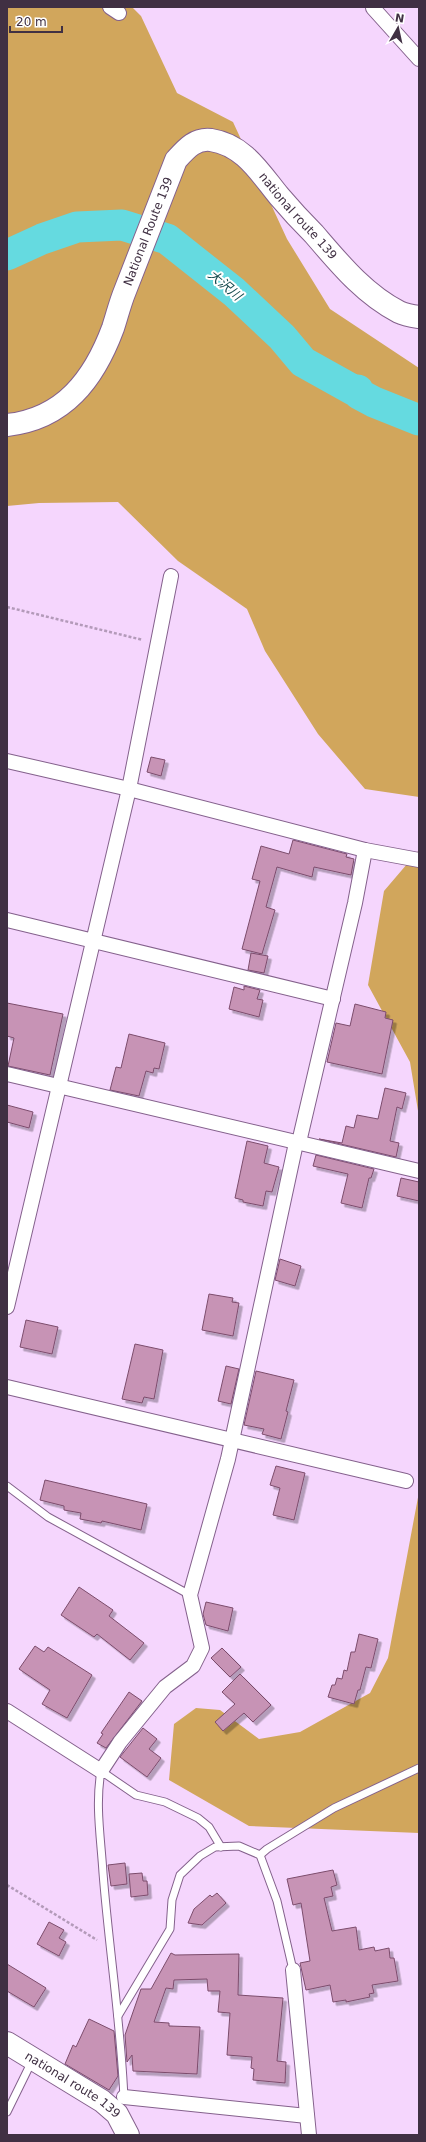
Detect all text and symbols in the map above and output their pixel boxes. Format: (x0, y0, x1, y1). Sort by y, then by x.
scale bar (10, 8, 62, 34)
north arrow (378, 8, 418, 48)
text: N (394, 11, 405, 26)
text: 20 m (16, 15, 47, 29)
street label: national route 139 (256, 170, 340, 262)
street label: National Route 139 (121, 175, 176, 288)
water label: 大沢川 (205, 267, 246, 305)
street label: national route 139 (23, 2049, 123, 2121)

